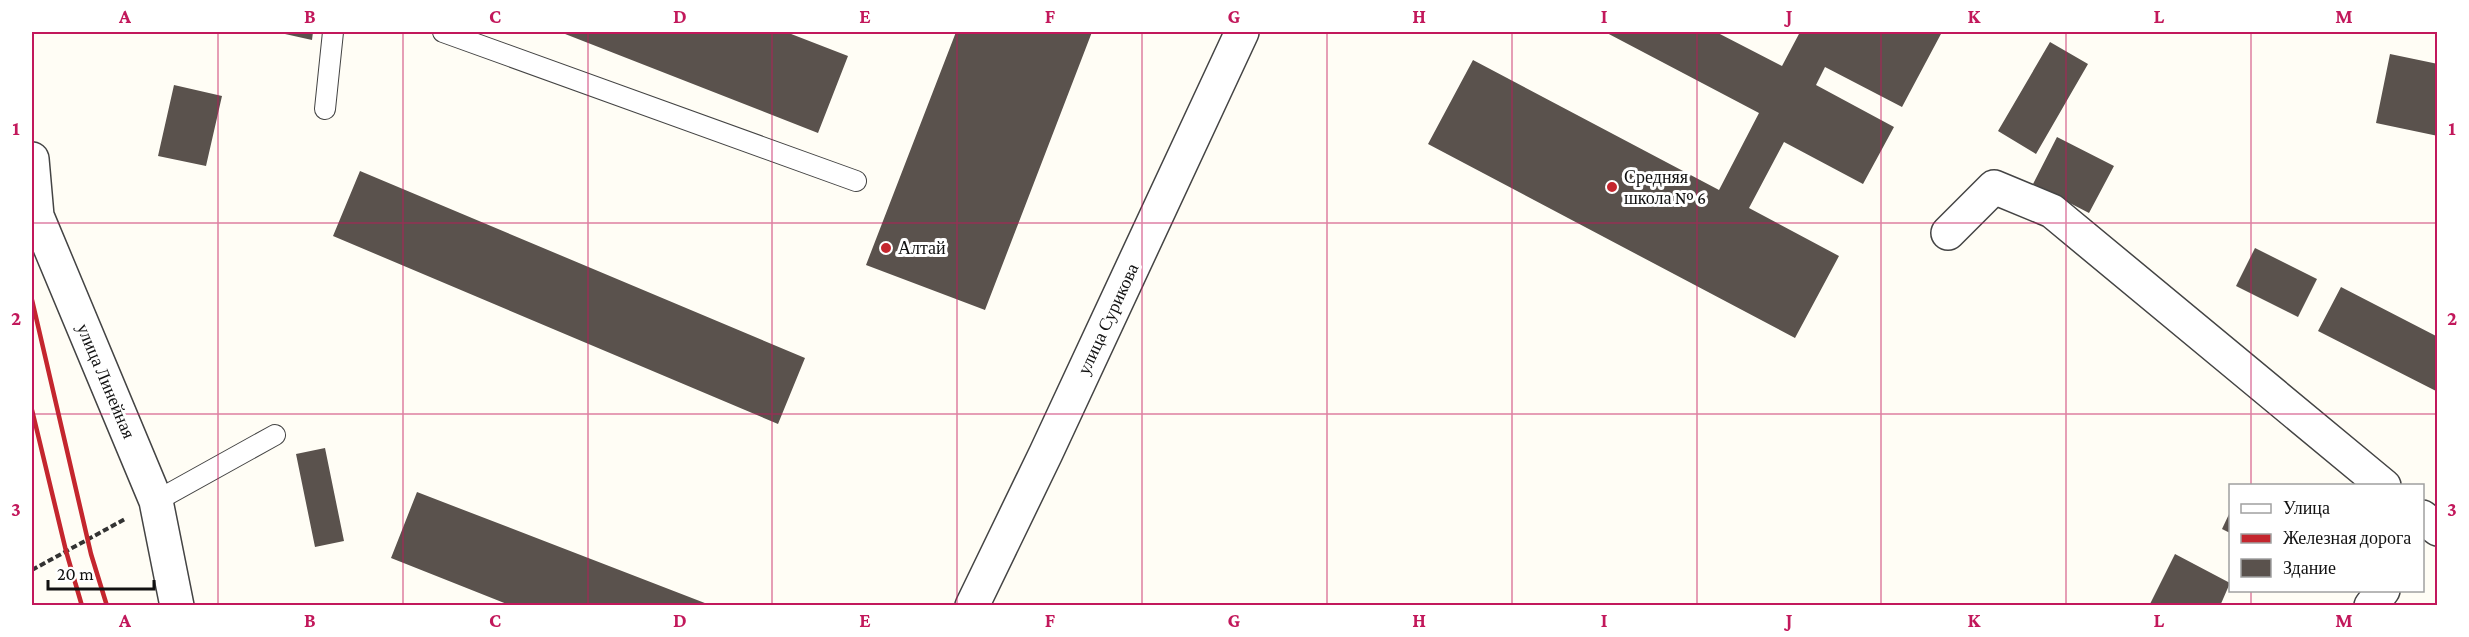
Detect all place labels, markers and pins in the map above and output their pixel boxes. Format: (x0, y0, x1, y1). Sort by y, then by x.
place label: Средняя школа № 6 (1624, 167, 1706, 208)
marker: Средняя школа № 6 (1605, 180, 1619, 194)
place label: Алтай (898, 238, 946, 258)
marker: Алтай (879, 241, 893, 255)

